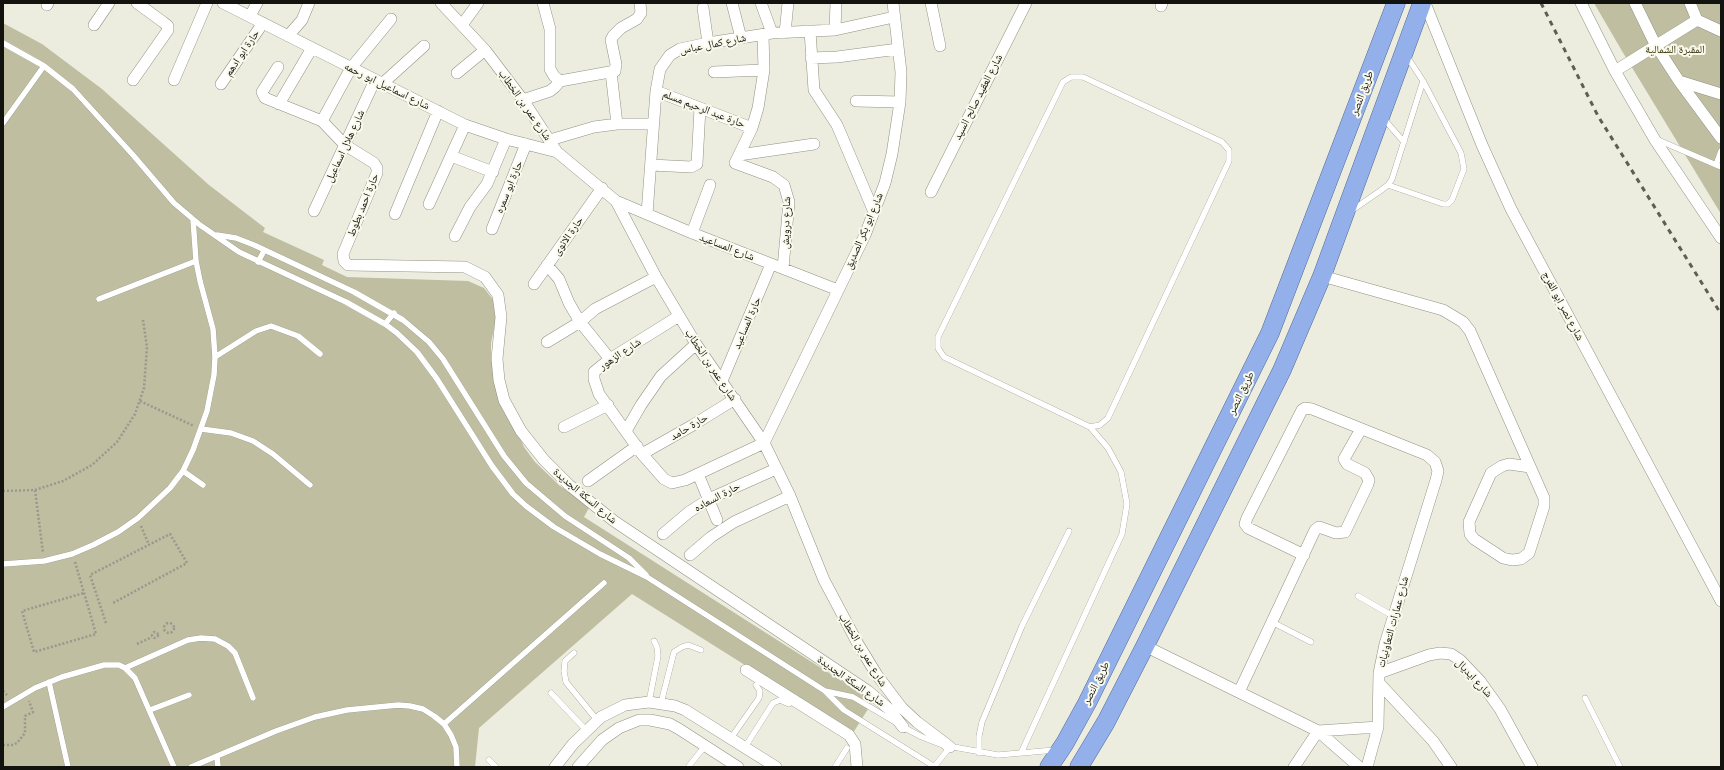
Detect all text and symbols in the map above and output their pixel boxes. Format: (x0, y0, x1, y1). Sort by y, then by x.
street label: حارة ابو ادهم (222, 27, 262, 79)
street label: شارع كمال عباس (679, 31, 747, 57)
park label: المقبرة الشمالية (1645, 43, 1705, 57)
street label: شارع العقيد صالح السيد (951, 52, 1005, 142)
street label: شارع اسماعيل ابو رحمه (342, 60, 432, 112)
street label: شارع عمر بن الخطاب (496, 67, 554, 143)
street label: طريق النصر (1348, 69, 1376, 117)
street label: حارة عبد الرحيم مسلم (661, 87, 747, 131)
street label: شارع هلال اسماعيل (322, 108, 368, 184)
street label: حارة ابو سمره (493, 159, 525, 215)
street label: حارة احمد بطوط (344, 172, 382, 238)
street label: شارع ابو بكر الصديق (842, 191, 886, 271)
street label: شارع درويش (778, 197, 794, 249)
street label: حارة الانوى (550, 214, 586, 258)
street label: شارع المساعيد (698, 230, 756, 264)
street label: شارع نصر ابو الفرج (1539, 269, 1587, 343)
street label: حارة المساعيد (730, 295, 764, 351)
street label: شارع عمر بن الخطاب (682, 327, 740, 403)
street label: شارع الزهور (596, 335, 644, 373)
street label: طريق النصر (1225, 369, 1257, 417)
street label: حارة حامد (668, 411, 710, 443)
street label: شارع السكة الجديدة (550, 465, 620, 527)
street label: حارة السعاده (692, 479, 742, 515)
street label: شارع عمارات التعاونيات (1374, 575, 1412, 669)
street label: شارع عمر بن الخطاب (836, 611, 890, 689)
street label: شارع السكة الجديدة (815, 653, 887, 709)
street label: شارع ايديال (1453, 656, 1495, 700)
street label: طريق النصر (1080, 659, 1112, 707)

